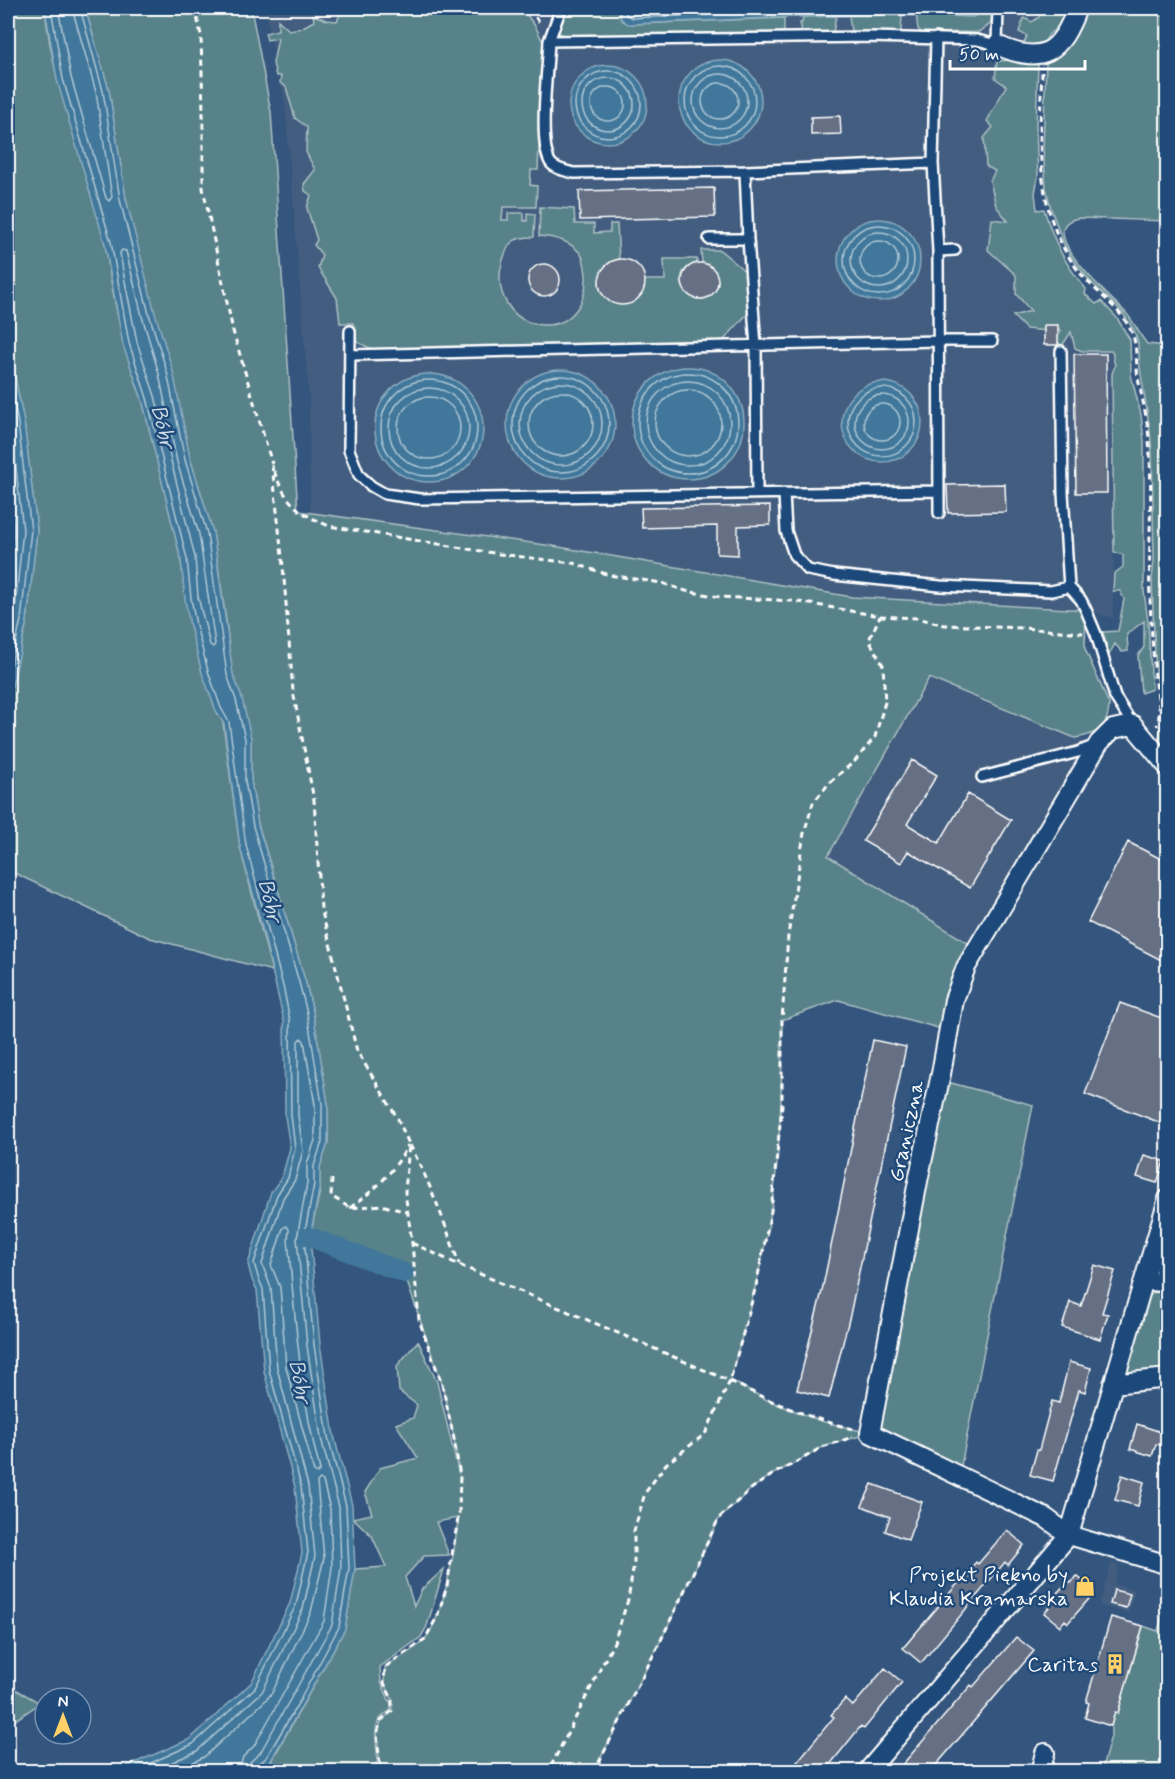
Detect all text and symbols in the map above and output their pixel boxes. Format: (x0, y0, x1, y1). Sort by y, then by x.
scale bar (950, 33, 1085, 71)
text: 50 m (959, 43, 999, 67)
water label: Bóbr (144, 402, 181, 453)
water label: Bóbr (251, 876, 288, 927)
street label: Graniczna (883, 1078, 931, 1185)
water label: Bóbr (281, 1358, 317, 1408)
place label: Projekt Piękno by Klaudia Kramarska (889, 1561, 1068, 1613)
shop icon: Projekt Piękno by Klaudia Kramarska (1073, 1574, 1097, 1598)
place label: Caritas (1027, 1651, 1098, 1679)
building icon: Caritas (1103, 1652, 1127, 1676)
north arrow (33, 1686, 93, 1746)
text: N (58, 1692, 68, 1713)

